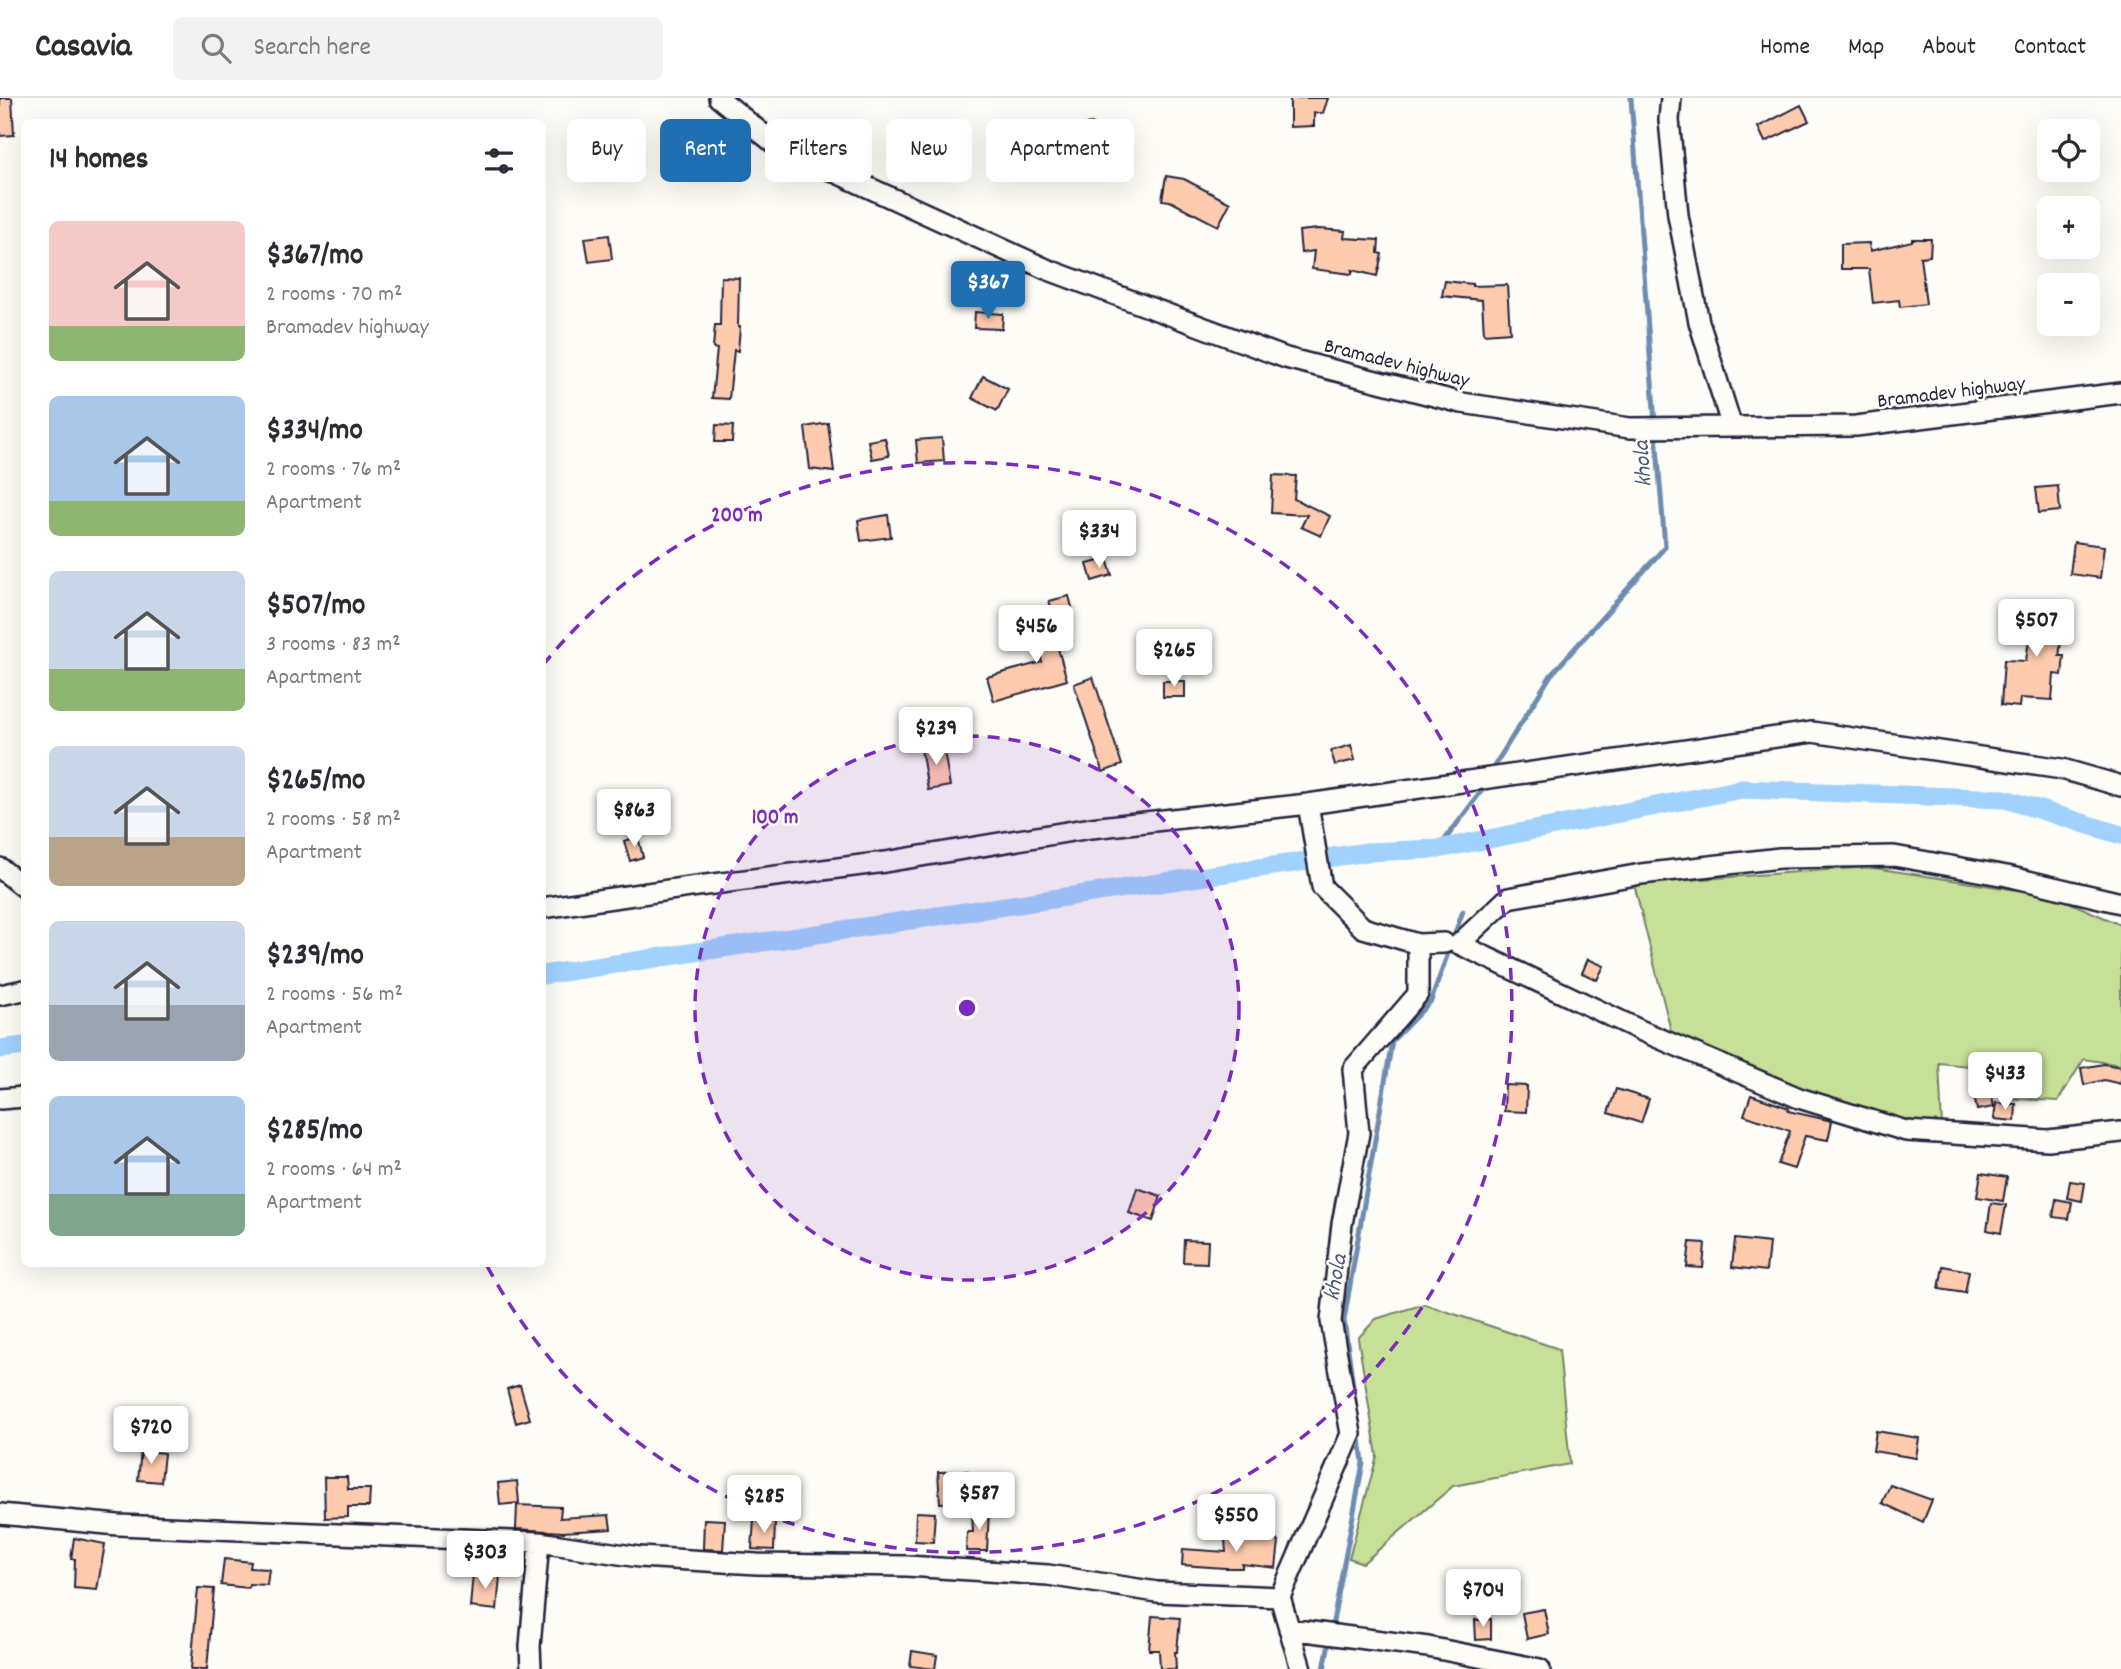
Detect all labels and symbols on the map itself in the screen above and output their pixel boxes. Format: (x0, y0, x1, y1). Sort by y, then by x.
pin: $367 (947, 262, 1029, 321)
street label: Bramadev highway (1321, 332, 1473, 398)
street label: Bramadev highway (1876, 370, 2027, 418)
water label: khola (1626, 438, 1663, 488)
text: 200 m (711, 502, 763, 532)
pin: $334 (1058, 510, 1140, 570)
pin: $507 (1995, 600, 2077, 659)
pin: $456 (995, 606, 1077, 665)
pin: $265 (1133, 630, 1215, 689)
pin: $239 (895, 708, 977, 767)
pin: $863 (593, 790, 675, 849)
text: 100 m (752, 804, 798, 834)
centre of rings (955, 996, 979, 1020)
pin: $433 (1964, 1052, 2046, 1112)
water label: khola (1317, 1251, 1358, 1303)
pin: $720 (110, 1406, 192, 1466)
pin: $587 (938, 1472, 1020, 1532)
pin: $285 (723, 1476, 805, 1535)
pin: $550 (1195, 1494, 1277, 1554)
pin: $303 (444, 1532, 526, 1591)
pin: $704 (1442, 1570, 1524, 1629)

